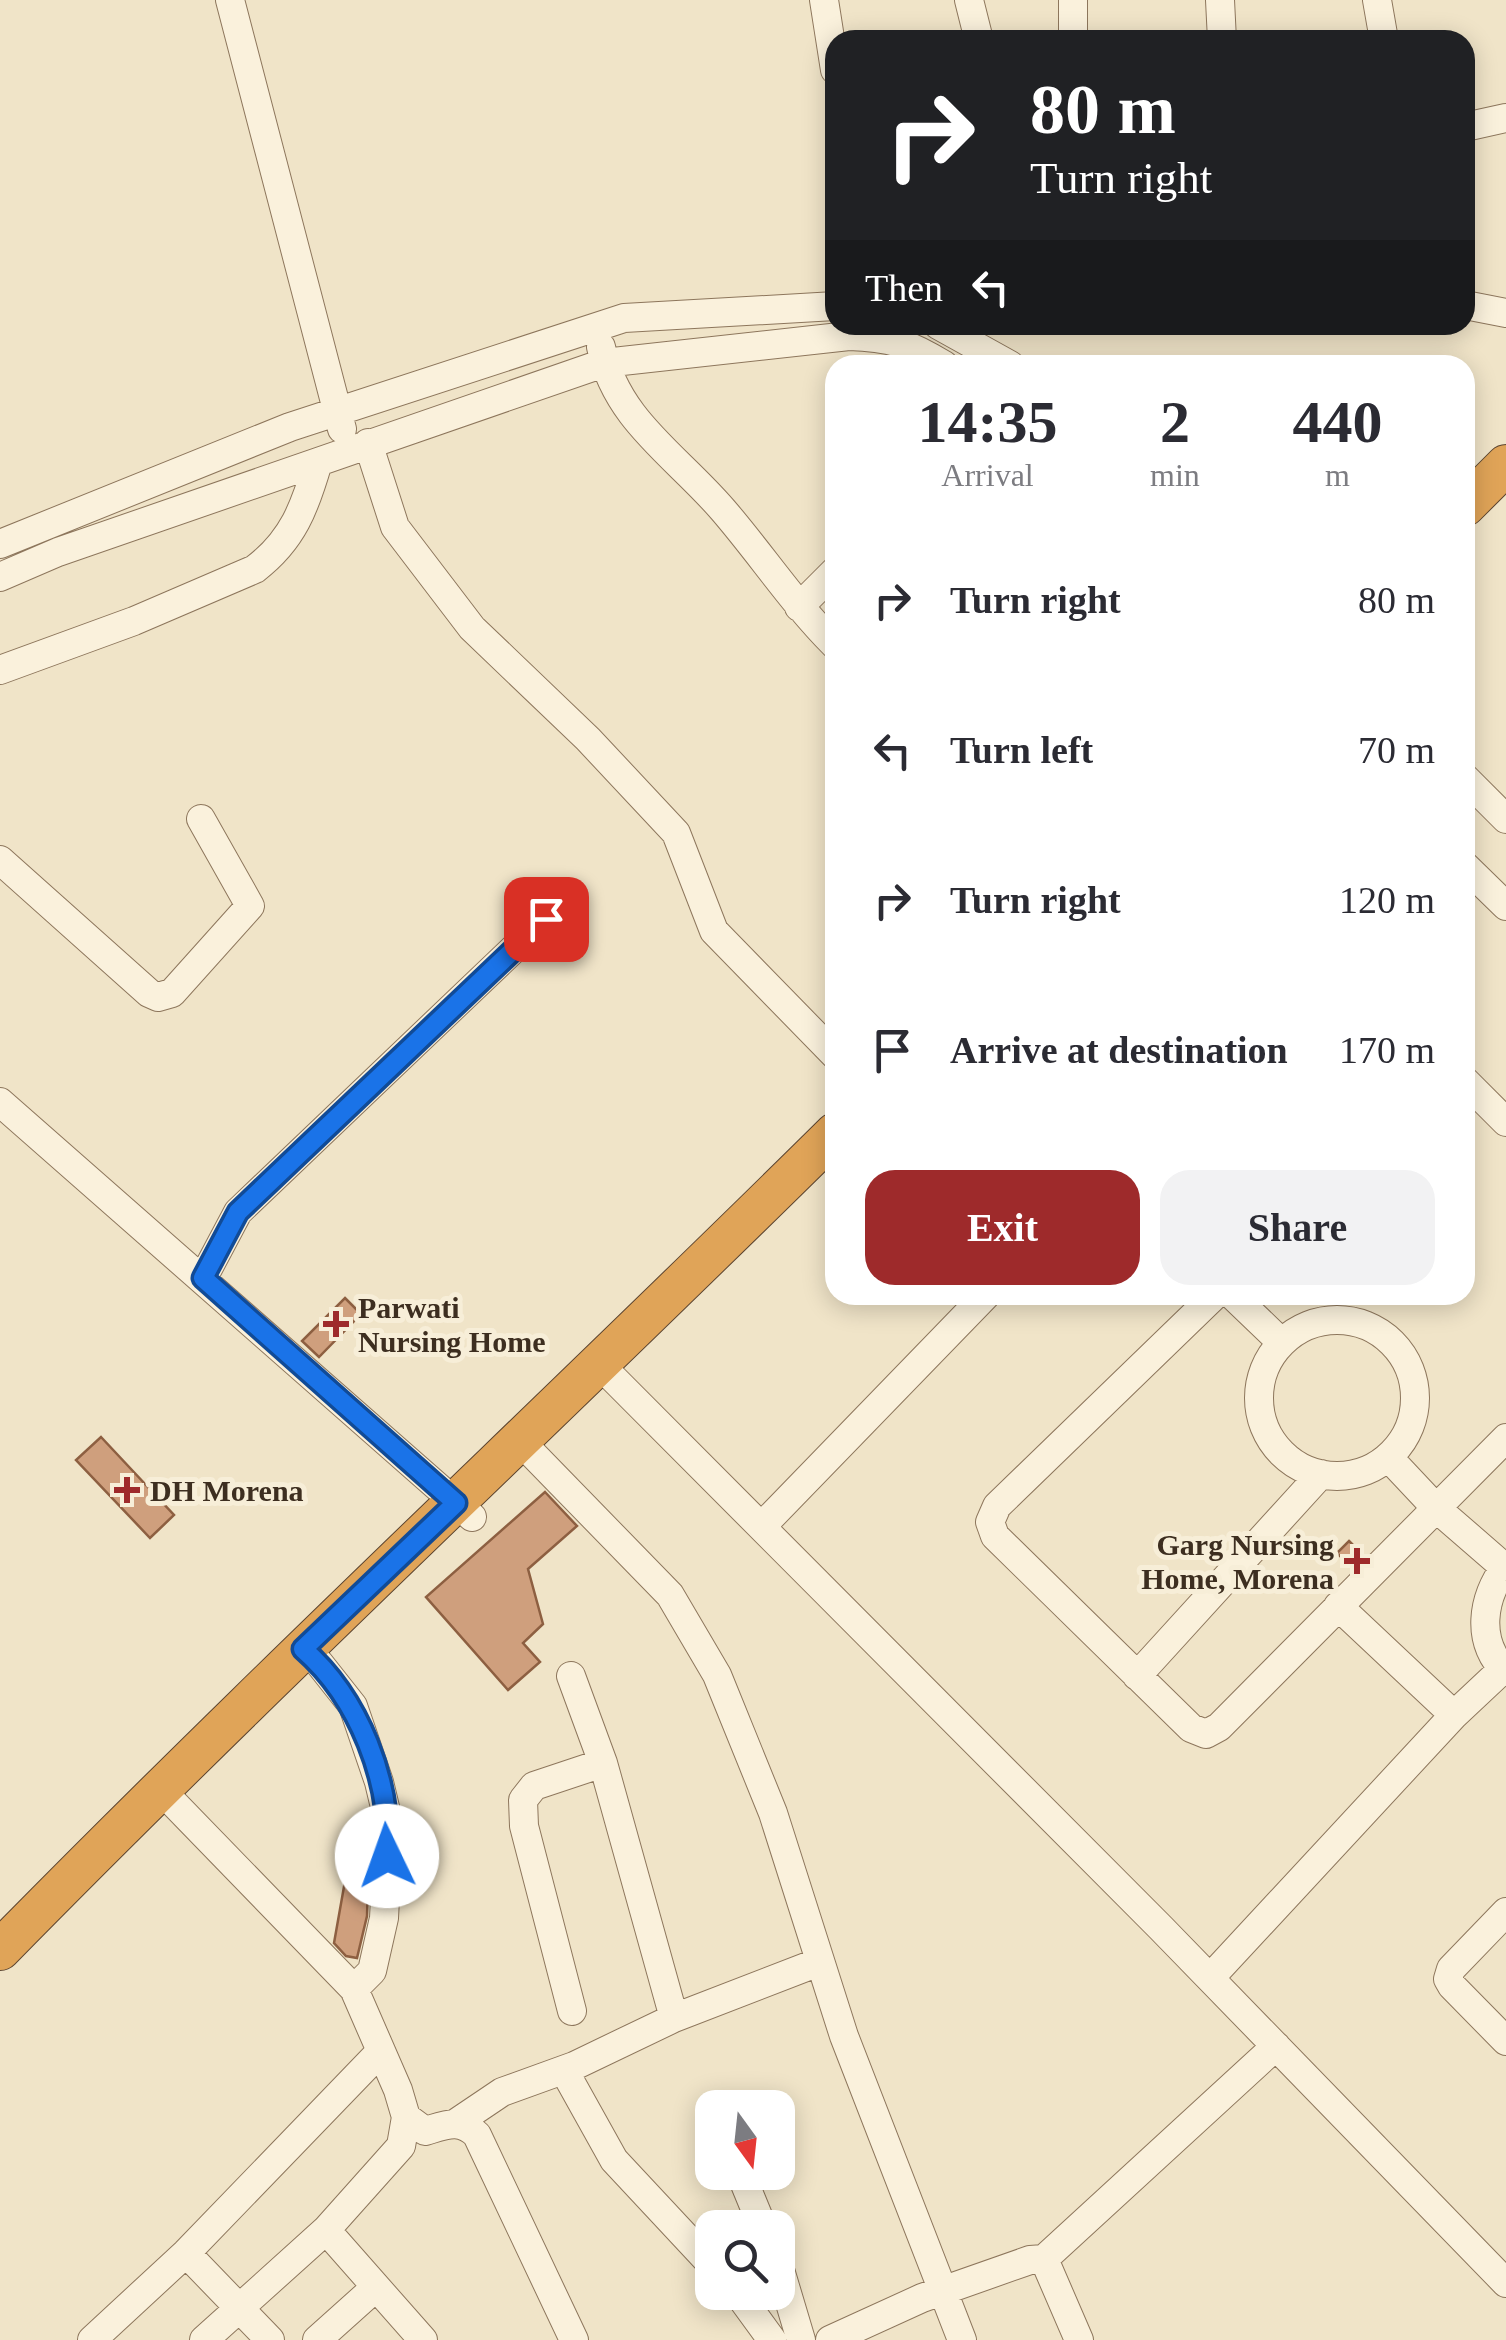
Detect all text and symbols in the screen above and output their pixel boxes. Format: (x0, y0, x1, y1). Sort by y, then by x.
icon: right (865, 70, 995, 200)
text: 80 m (1030, 71, 1176, 148)
text: Turn right (1030, 153, 1212, 203)
icon: left (963, 260, 1018, 315)
text: Then (865, 267, 943, 309)
text: 14:35 (918, 389, 1058, 455)
text: 2 (1160, 389, 1190, 455)
text: 440 (1292, 389, 1382, 455)
text: Arrival (941, 457, 1034, 493)
text: min (1150, 457, 1200, 493)
text: m (1325, 457, 1350, 493)
icon: right (865, 573, 920, 628)
text: Turn right (950, 579, 1121, 621)
text: 80 m (1358, 579, 1435, 621)
icon: left (865, 723, 920, 778)
text: Turn left (950, 729, 1093, 771)
text: 70 m (1358, 729, 1435, 771)
icon: right (865, 873, 920, 928)
pin (504, 877, 589, 962)
text: Turn right (950, 879, 1121, 921)
text: 120 m (1339, 879, 1435, 921)
icon: arrive (519, 892, 574, 947)
icon: arrive (865, 1023, 920, 1078)
text: Arrive at destination (950, 1029, 1288, 1071)
text: 170 m (1339, 1029, 1435, 1071)
button: Exit (865, 1170, 1140, 1285)
button: Share (1160, 1170, 1435, 1285)
place label: Parwati Nursing Home (358, 1291, 546, 1358)
marker: Parwati Nursing Home (323, 1311, 349, 1337)
place label: DH Morena (150, 1474, 304, 1507)
marker: DH Morena (114, 1477, 140, 1503)
place label: Garg Nursing Home, Morena (1141, 1528, 1334, 1595)
marker: Garg Nursing Home, Morena (1344, 1548, 1370, 1574)
position arrow (335, 1804, 439, 1908)
north arrow (695, 2090, 795, 2190)
map controls (695, 2090, 795, 2310)
button: search (695, 2210, 795, 2310)

